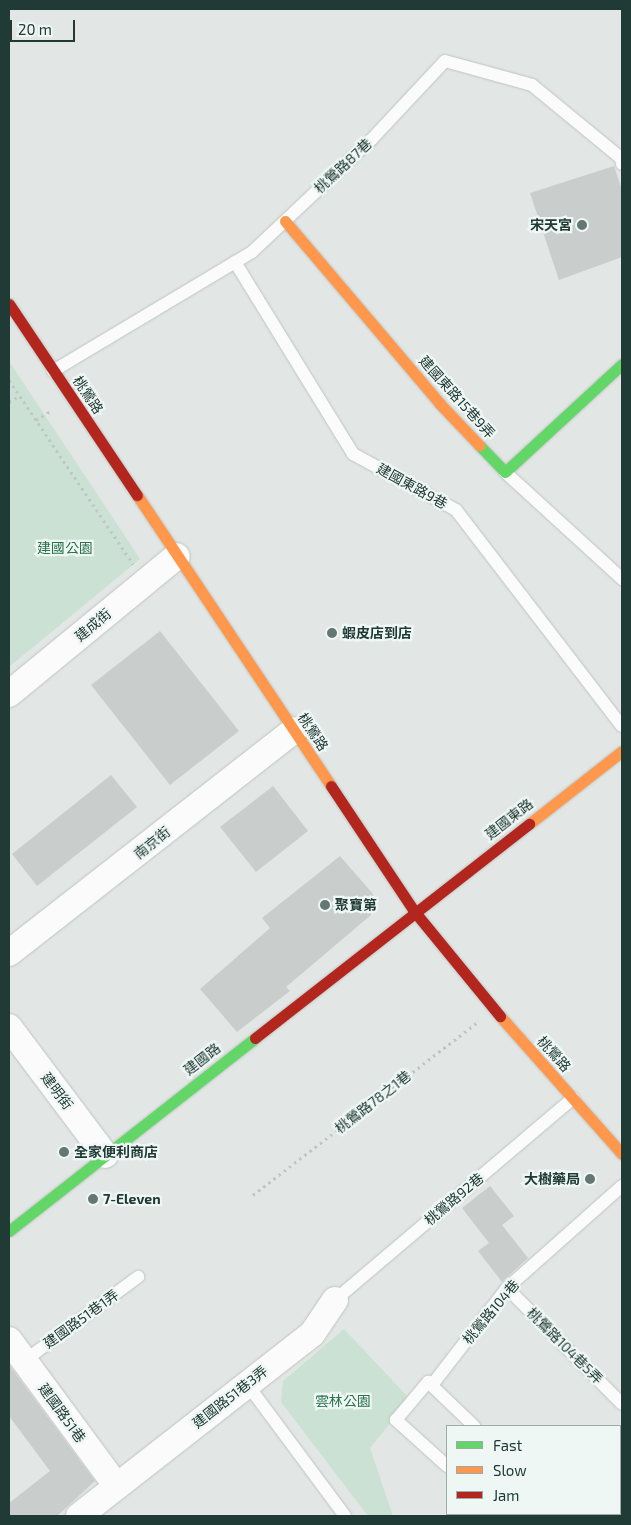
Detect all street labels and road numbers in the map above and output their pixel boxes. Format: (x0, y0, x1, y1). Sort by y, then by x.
street label: 桃鶯路87巷 (311, 135, 375, 197)
street label: 建國東路15巷9弄 (416, 352, 498, 442)
street label: 桃鶯路 (69, 373, 107, 417)
street label: 建國東路9巷 (374, 460, 450, 512)
street label: 建成街 (72, 605, 114, 645)
street label: 桃鶯路 (294, 710, 332, 754)
street label: 建國東路 (482, 795, 536, 843)
street label: 南京街 (130, 823, 174, 863)
street label: 桃鶯路 (534, 1033, 574, 1075)
street label: 建國路 (180, 1039, 224, 1079)
street label: 桃鶯路78之1巷 (332, 1067, 414, 1137)
street label: 建明街 (38, 1069, 76, 1113)
street label: 桃鶯路92巷 (421, 1169, 487, 1229)
street label: 桃鶯路104巷 (459, 1276, 523, 1348)
street label: 建國路51巷1弄 (40, 1286, 122, 1352)
street label: 桃鶯路104巷5弄 (524, 1305, 606, 1387)
street label: 建國路51巷3弄 (189, 1362, 271, 1432)
street label: 建國路51巷 (35, 1380, 89, 1446)

